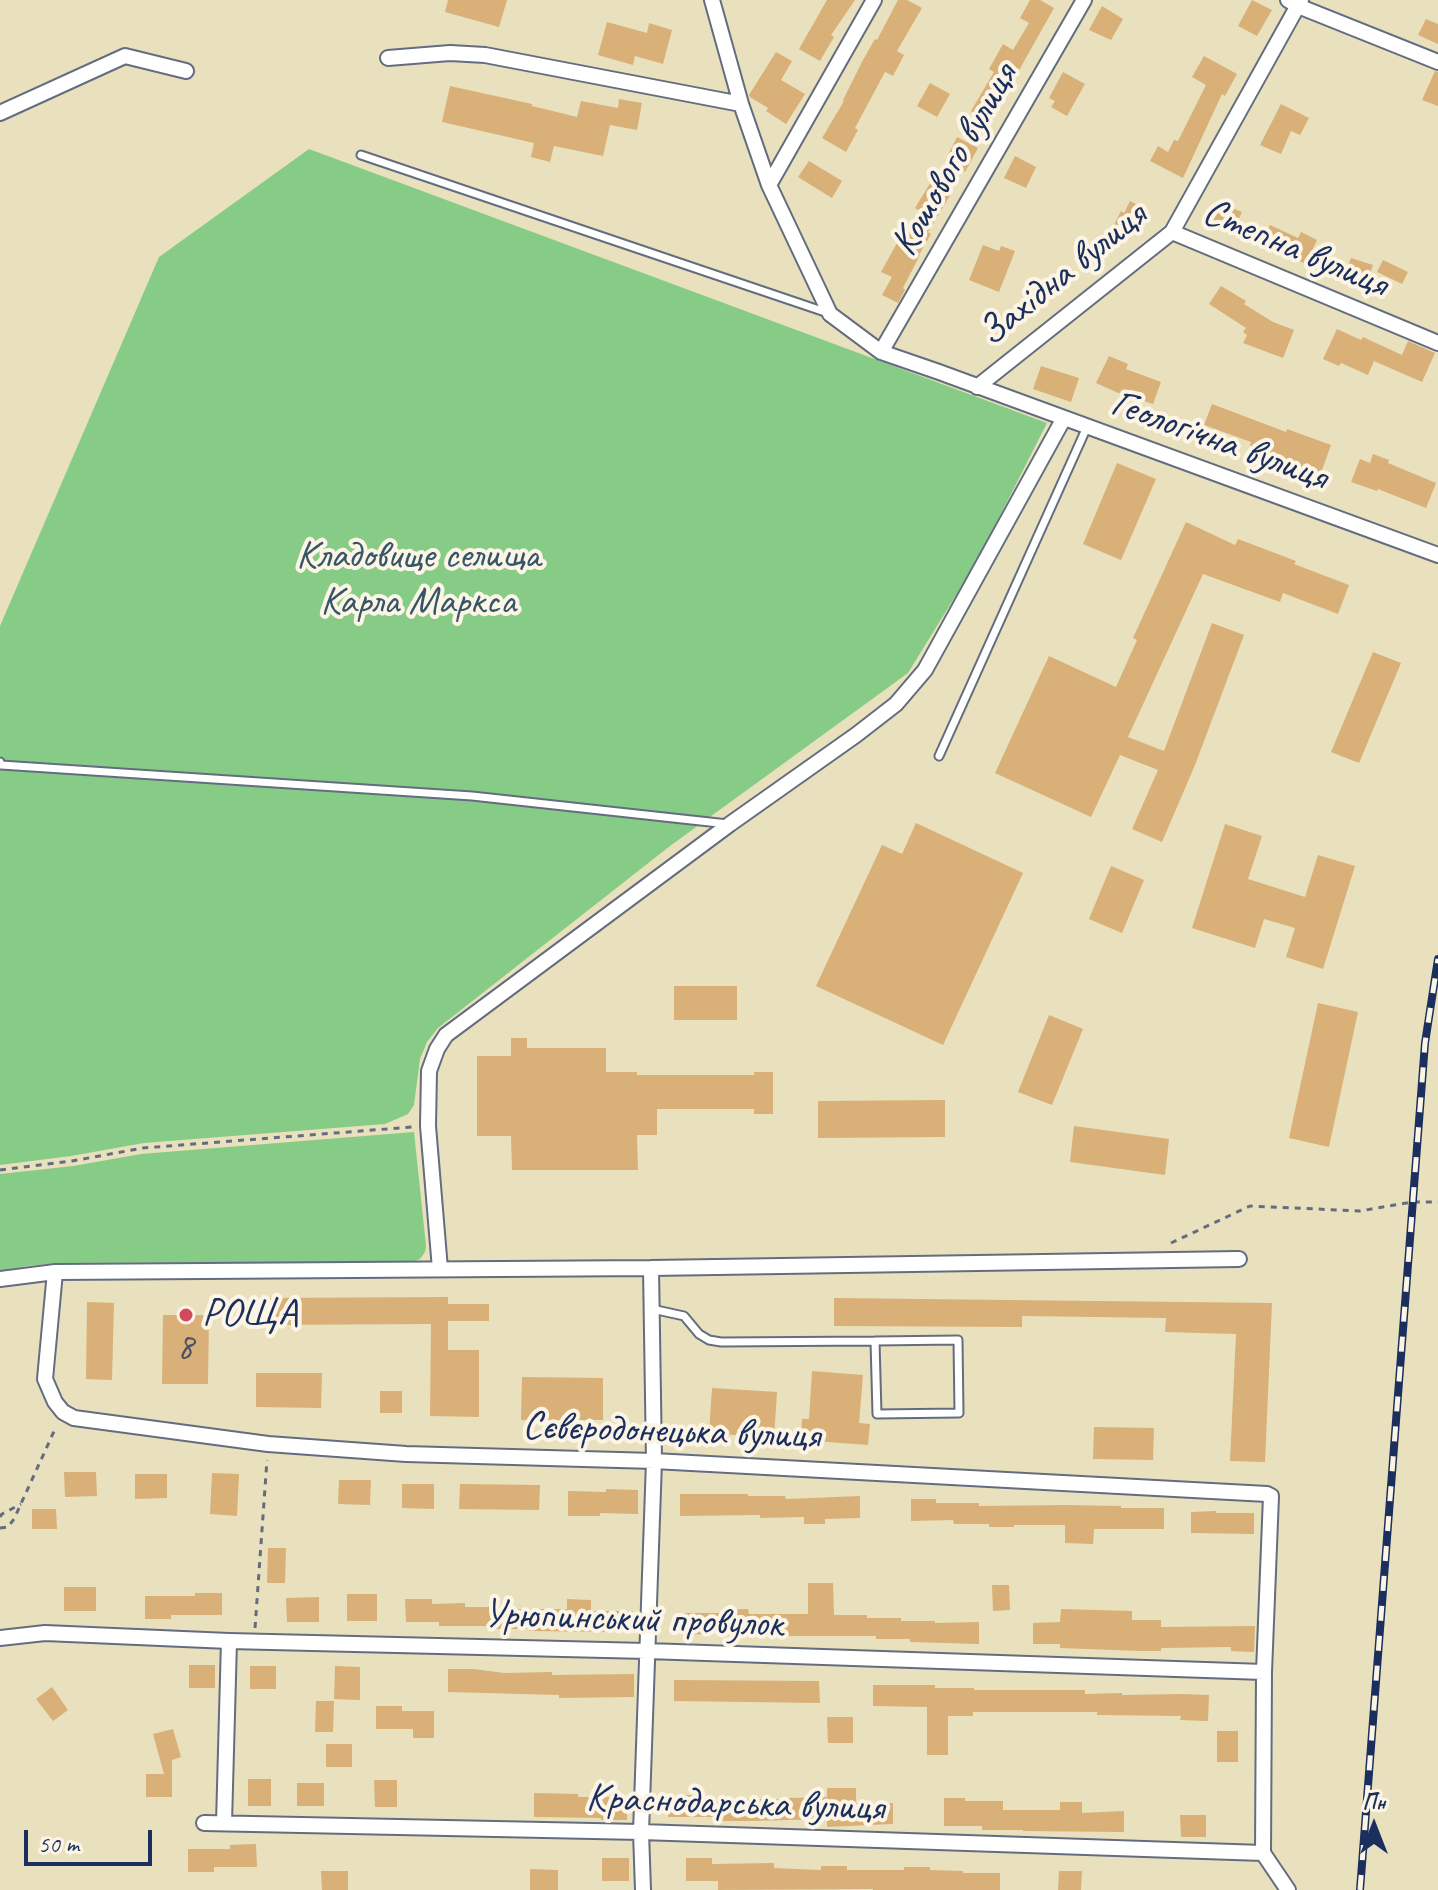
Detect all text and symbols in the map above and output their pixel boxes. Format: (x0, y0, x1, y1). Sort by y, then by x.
street label: Кошового вулиця (881, 56, 1029, 264)
street label: Степна вулиця (1195, 189, 1395, 309)
street label: Західна вулиця (969, 192, 1157, 358)
street label: Геологічна вулиця (1104, 380, 1334, 502)
park label: Кладовище селища Карла Маркса (296, 533, 540, 627)
place label: РОЩА (202, 1291, 297, 1339)
marker: РОЩА (177, 1306, 195, 1324)
house number: 8 (177, 1327, 193, 1371)
street label: Сєвєродонецька вулиця (521, 1403, 821, 1461)
street label: Урюпинський провулок (483, 1591, 783, 1649)
street label: Краснодарська вулиця (585, 1775, 885, 1833)
north arrow (1334, 1786, 1414, 1866)
text: Пн (1362, 1788, 1386, 1816)
scale bar (28, 1814, 156, 1864)
text: 50 m (38, 1829, 79, 1859)

